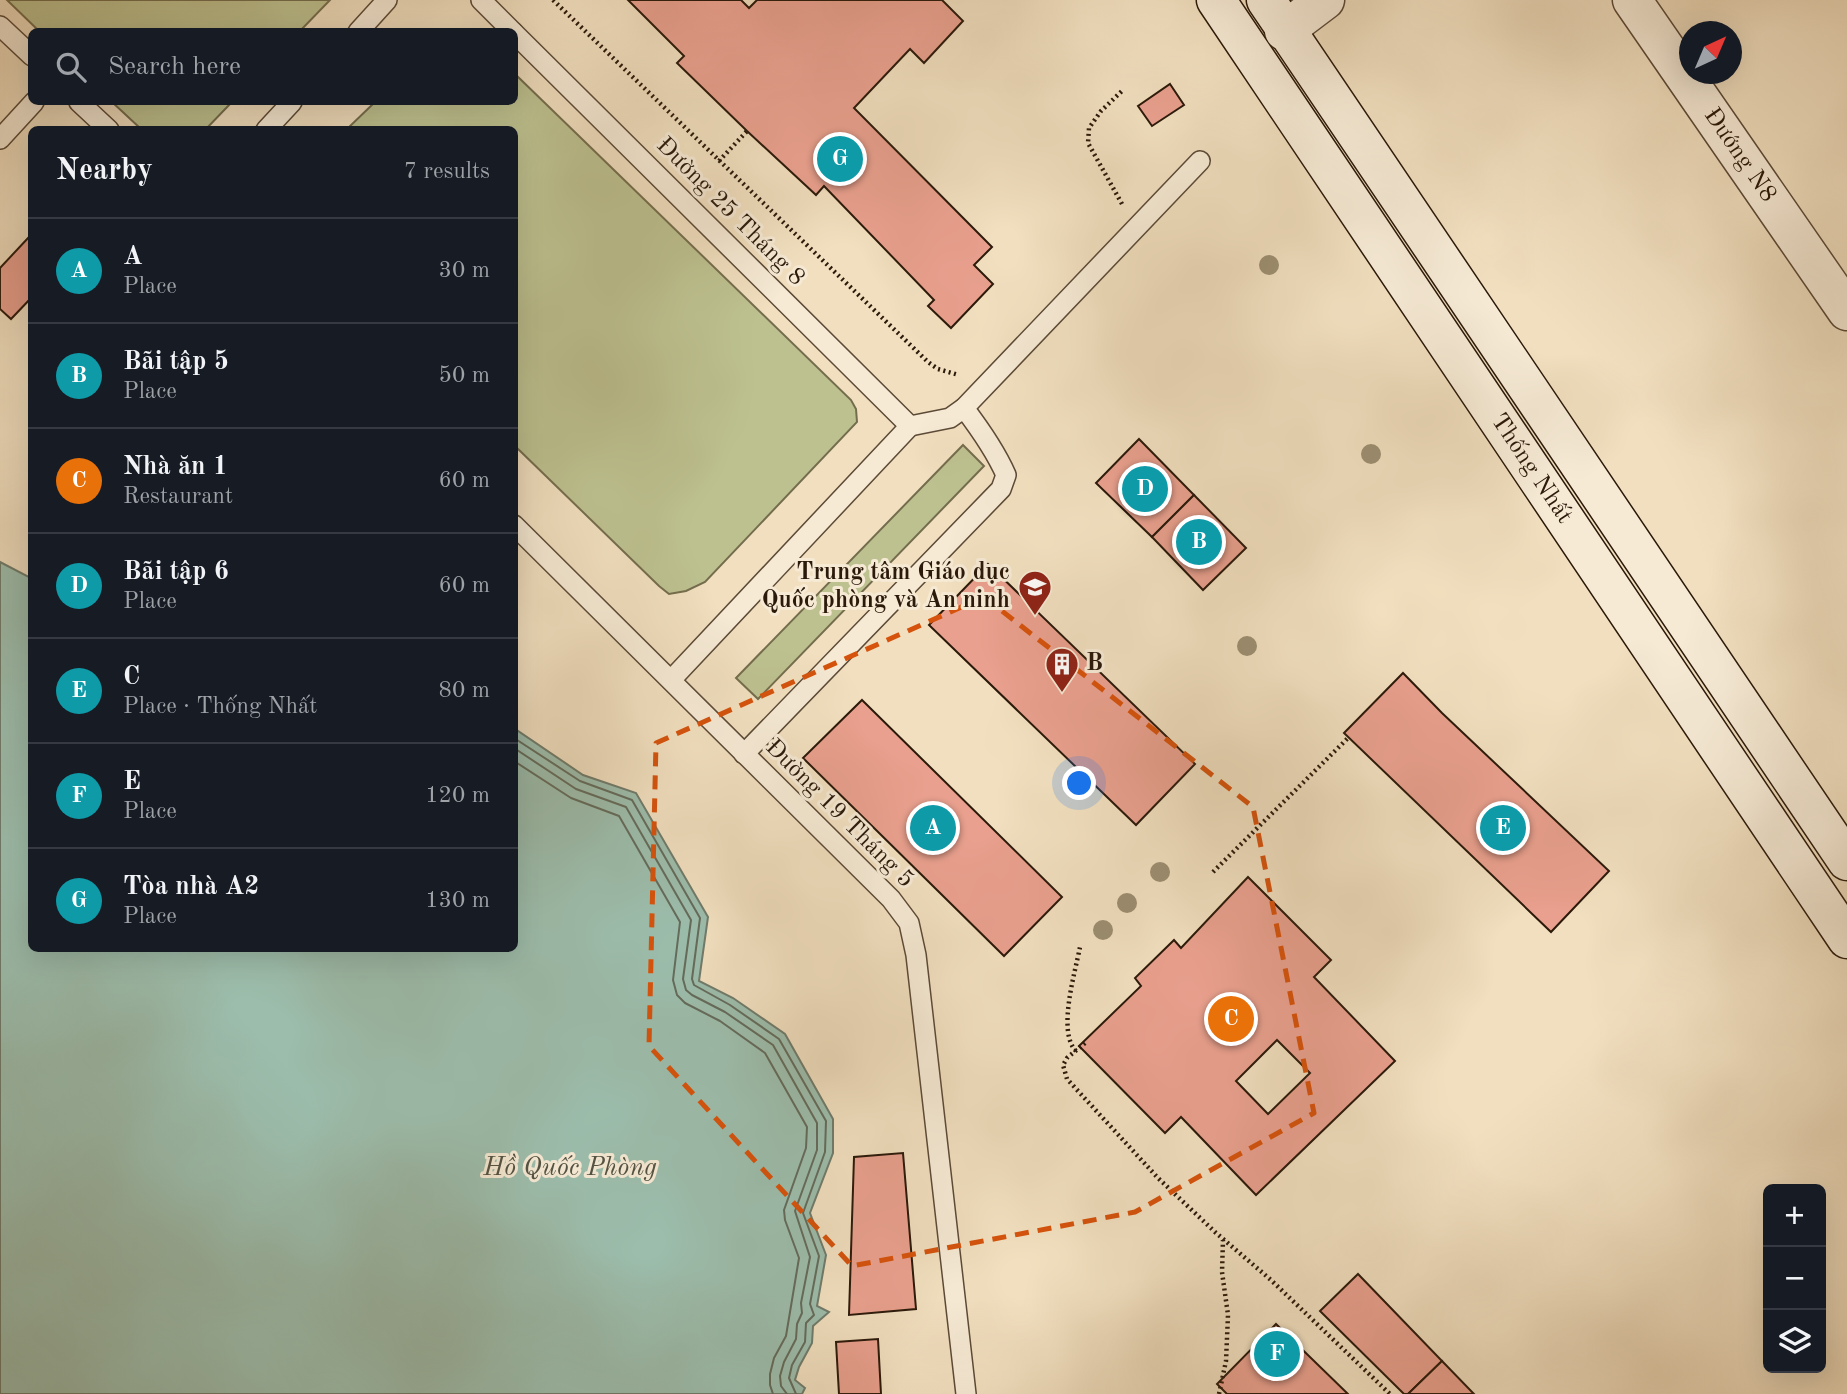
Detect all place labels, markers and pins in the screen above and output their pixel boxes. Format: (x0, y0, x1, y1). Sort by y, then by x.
pin: G (817, 133, 863, 185)
pin: D (1122, 463, 1168, 515)
pin: B (1176, 516, 1222, 568)
place label: Trung tâm Giáo dục Quốc phòng và An ninh (761, 561, 1010, 613)
school or university icon: Trung tâm Giáo dục Quốc phòng và An ninh (1016, 568, 1054, 617)
building icon: B (1043, 645, 1081, 694)
place label: B (1086, 652, 1103, 676)
pin: A (910, 802, 956, 854)
pin: E (1480, 802, 1526, 854)
pin: C (1208, 993, 1254, 1045)
pin: F (1254, 1328, 1300, 1380)

